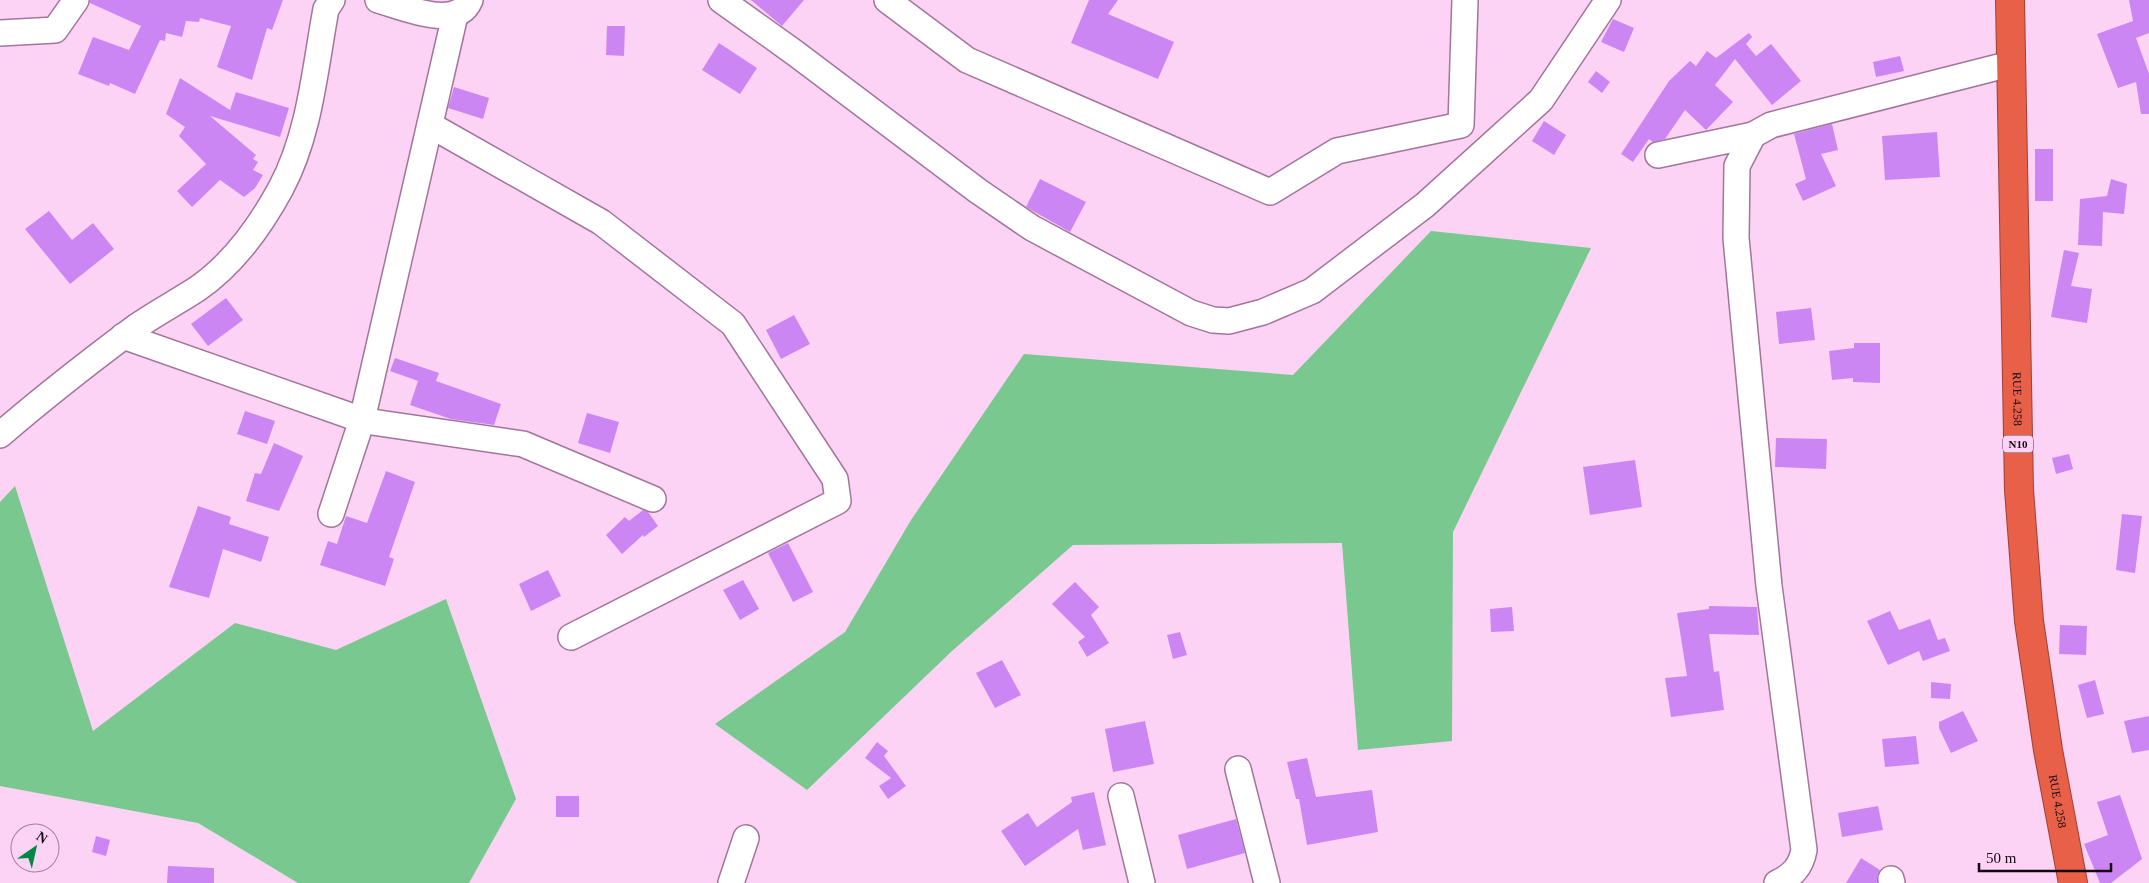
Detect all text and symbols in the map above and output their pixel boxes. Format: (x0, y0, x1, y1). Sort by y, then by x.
street label: RUE 4.258 (2010, 372, 2025, 426)
road number: N10 (2003, 436, 2033, 452)
street label: RUE 4.258 (2046, 773, 2070, 829)
north arrow (10, 823, 60, 873)
text: N (34, 829, 50, 847)
scale bar (1979, 840, 2112, 872)
text: 50 m (1986, 850, 2017, 866)

